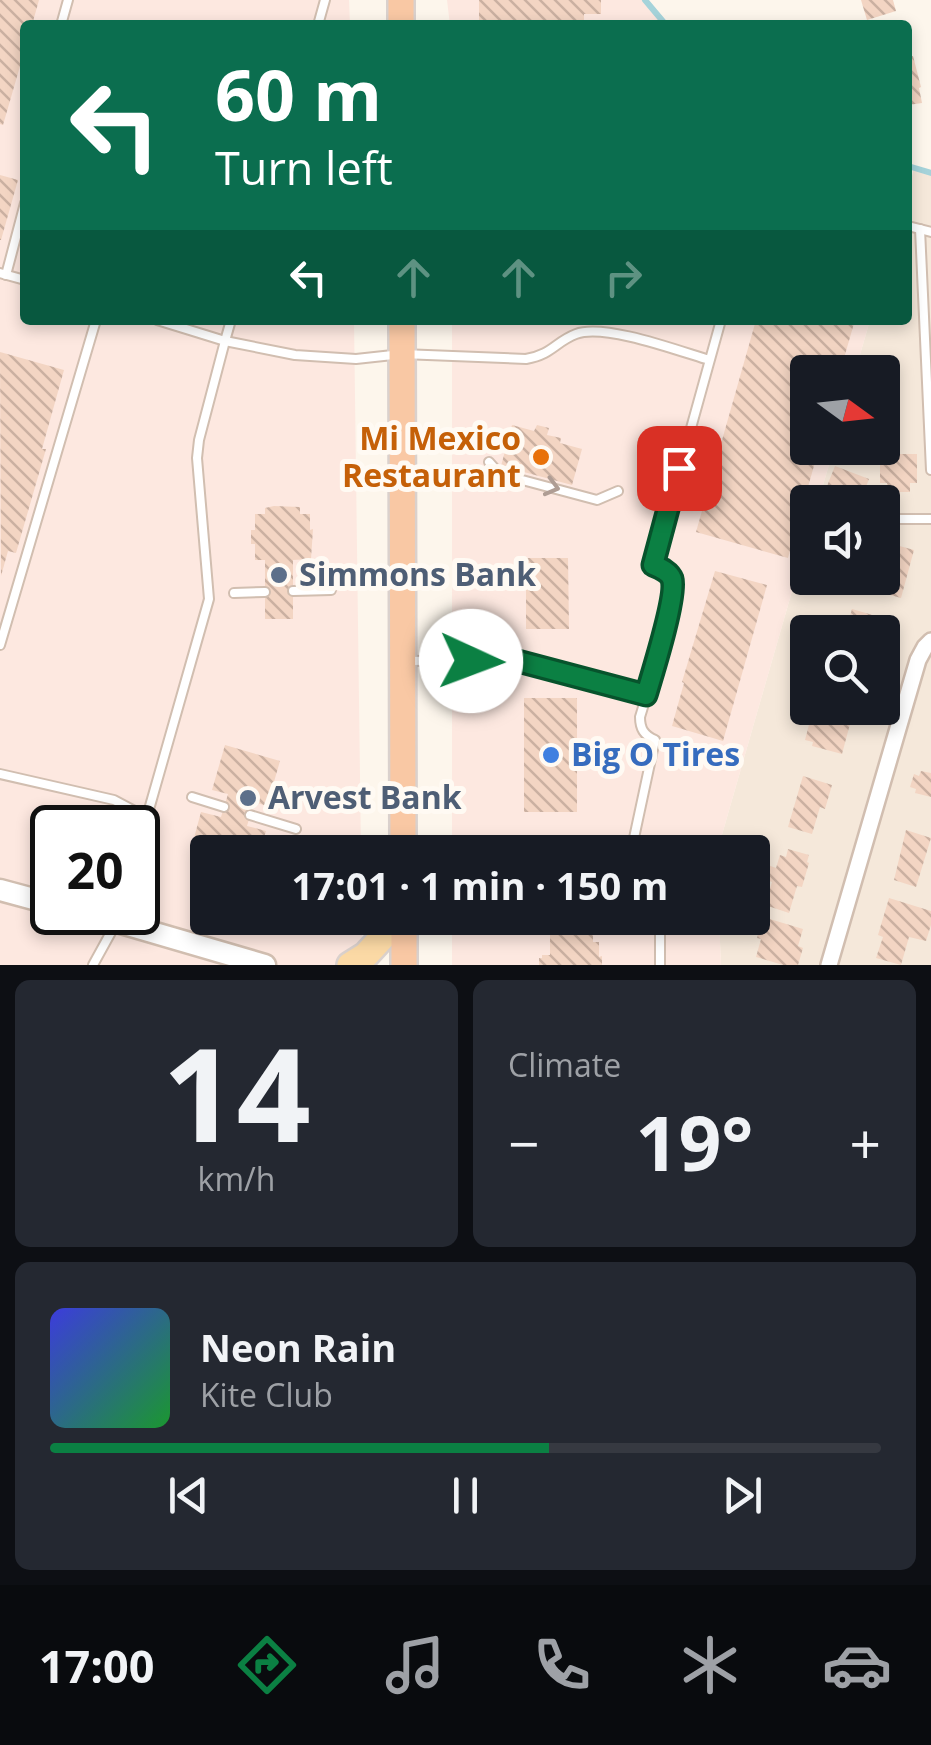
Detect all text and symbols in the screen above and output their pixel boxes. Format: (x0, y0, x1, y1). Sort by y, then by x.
text: 60 m (215, 46, 382, 142)
icon: left (50, 60, 180, 190)
text: Turn left (215, 137, 393, 198)
icon: left (281, 250, 336, 305)
icon: ahead (386, 250, 441, 305)
icon: ahead (491, 250, 546, 305)
icon: right (596, 250, 651, 305)
north arrow (790, 355, 900, 465)
map controls (790, 355, 900, 725)
place label: Mi Mexico Restaurant (342, 416, 521, 496)
pin (637, 426, 722, 511)
icon: arrive (652, 441, 707, 496)
marker: Mi Mexico Restaurant (530, 446, 552, 468)
one-way arrow (543, 476, 560, 497)
button: sound (790, 485, 900, 595)
place label: Simmons Bank (299, 552, 536, 595)
marker: Simmons Bank (268, 564, 290, 586)
position arrow (419, 609, 523, 713)
button: search (790, 615, 900, 725)
place label: Big O Tires (571, 732, 740, 775)
marker: Big O Tires (540, 744, 562, 766)
place label: Arvest Bank (268, 775, 462, 818)
marker: Arvest Bank (237, 787, 259, 809)
speed limit sign: 20 (30, 805, 160, 935)
text: 17:01 · 1 min · 150 m (292, 859, 668, 911)
text: 14 (162, 1003, 311, 1180)
text: Climate (508, 1043, 621, 1086)
text: 19° (636, 1091, 753, 1193)
text: − (508, 1105, 539, 1180)
text: + (850, 1105, 881, 1180)
text: km/h (198, 1157, 275, 1200)
text: Neon Rain (200, 1321, 396, 1373)
text: Kite Club (200, 1373, 333, 1416)
icon: previous (161, 1468, 216, 1523)
icon: pause (438, 1468, 493, 1523)
icon: next (715, 1468, 770, 1523)
icon: directions (232, 1630, 302, 1700)
icon: music (380, 1630, 450, 1700)
icon: phone (527, 1630, 597, 1700)
icon: climate (675, 1630, 745, 1700)
icon: car (822, 1630, 892, 1700)
text: 17:00 (39, 1635, 155, 1696)

